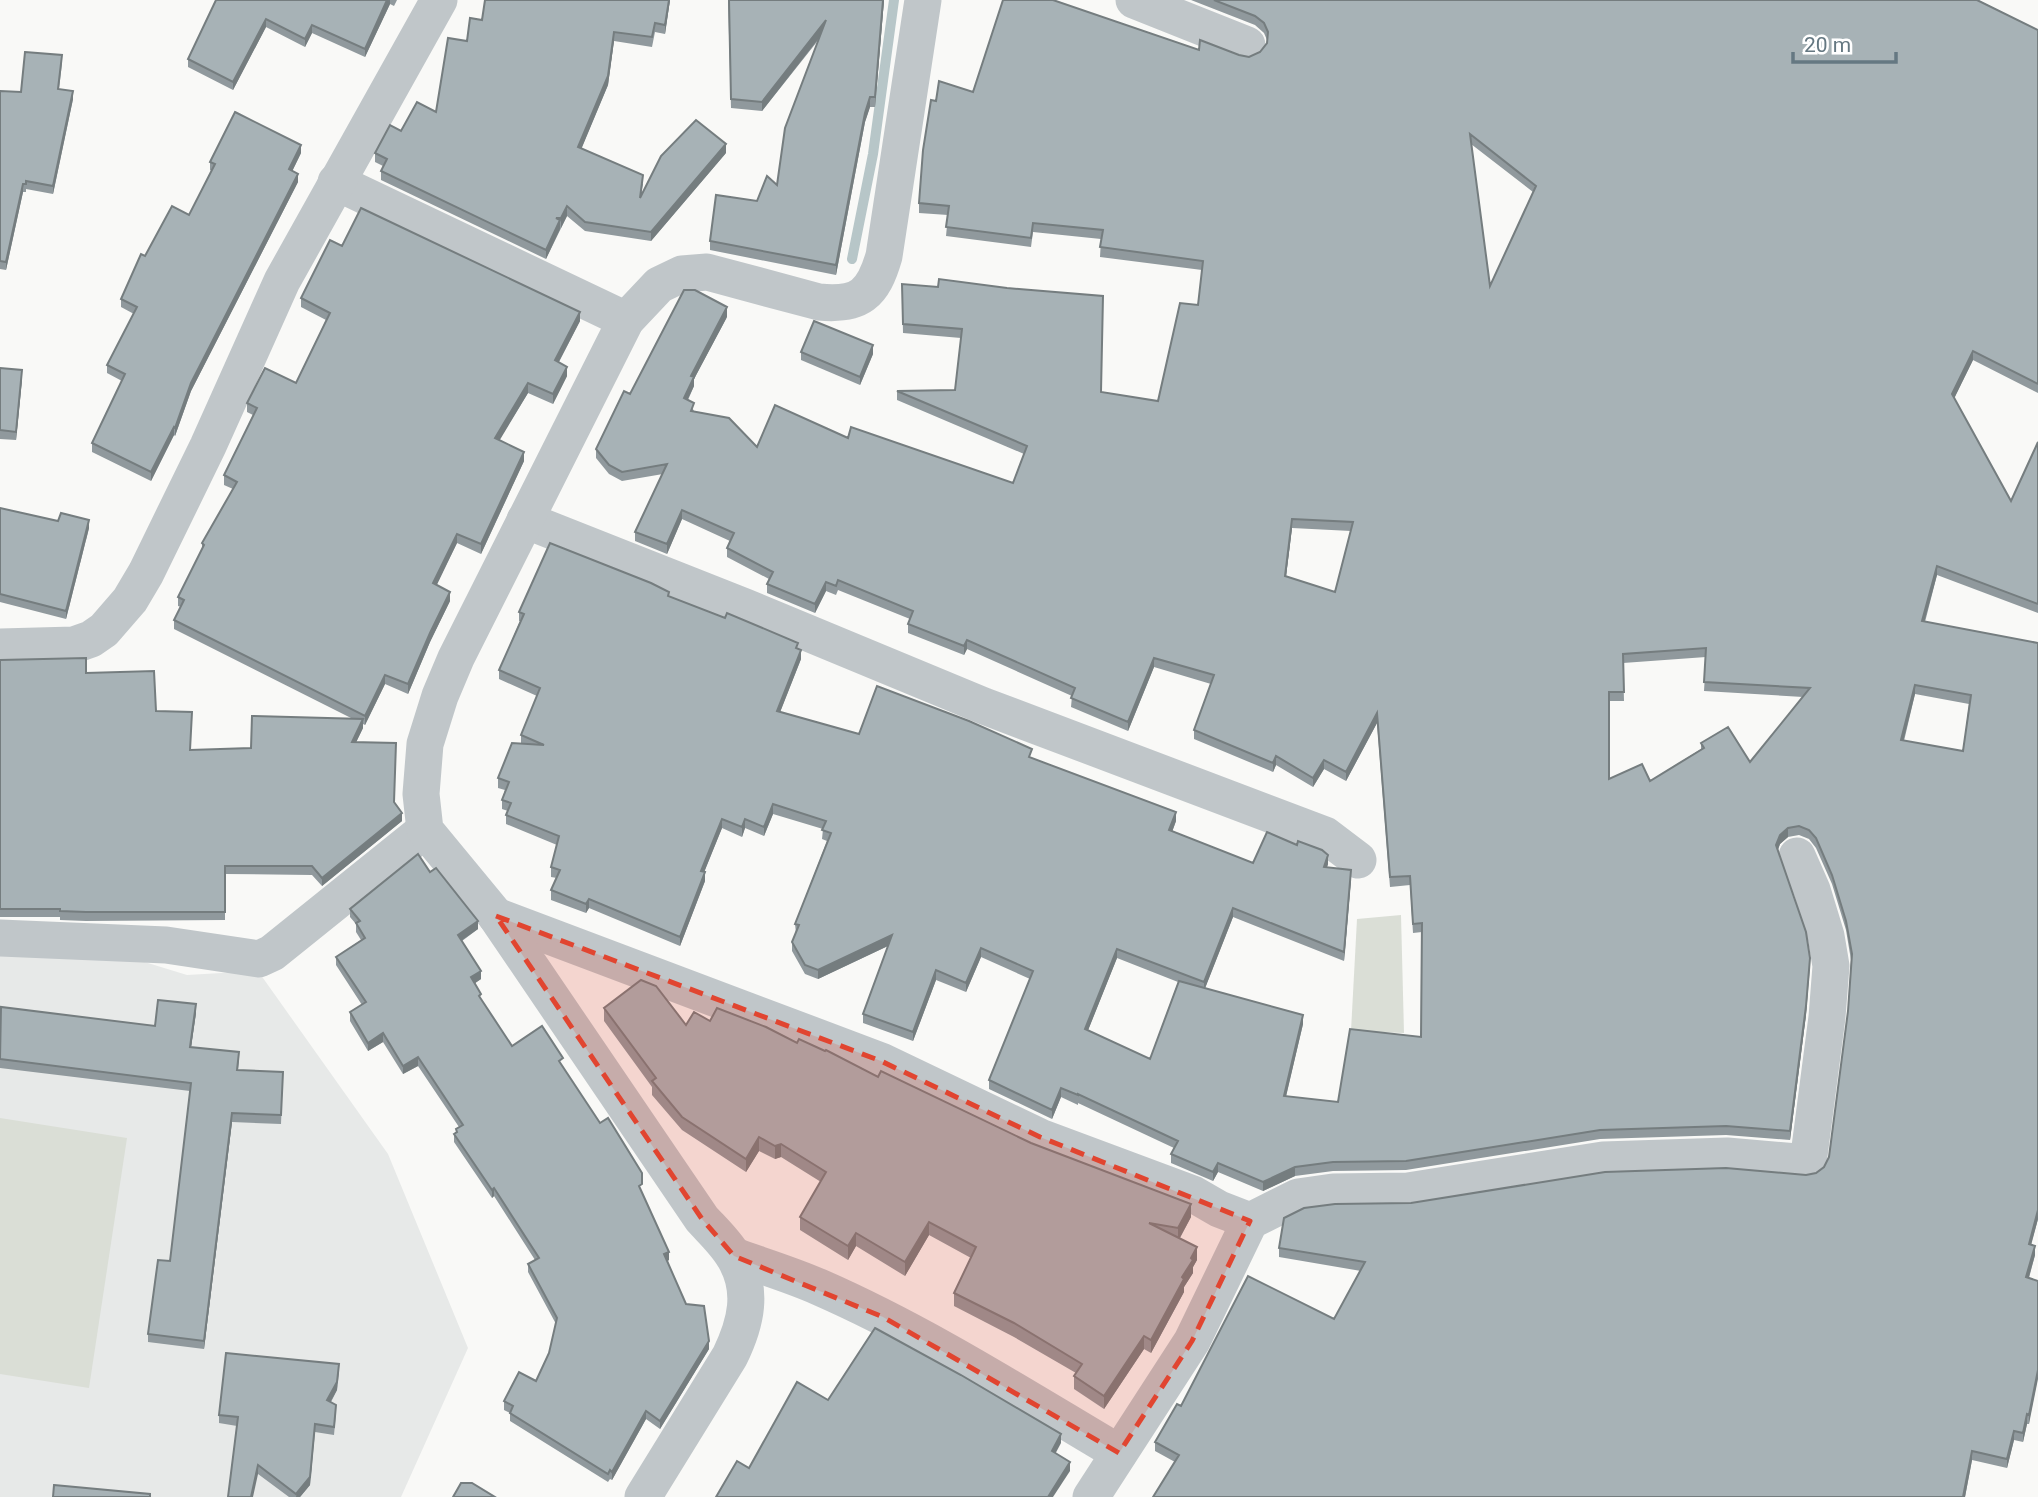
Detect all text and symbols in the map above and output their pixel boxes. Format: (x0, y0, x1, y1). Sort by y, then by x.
scale bar (1793, 21, 1896, 65)
text: 20 m (1804, 33, 1851, 57)

